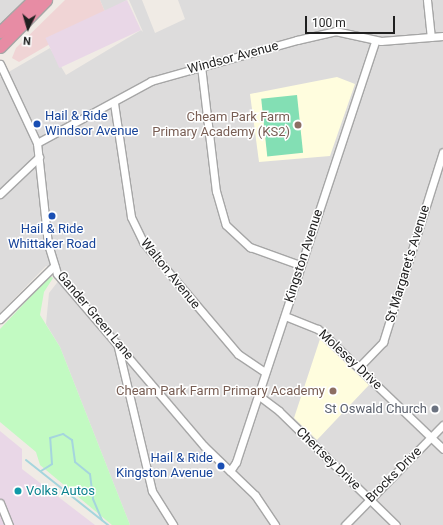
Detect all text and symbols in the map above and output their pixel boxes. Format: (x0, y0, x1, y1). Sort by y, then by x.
north arrow (8, 8, 48, 48)
scale bar (307, 8, 397, 34)
text: 100 m (312, 16, 346, 30)
text: N (22, 34, 31, 47)
street label: Windsor Avenue (186, 38, 280, 78)
place label: Hail & Ride Windsor Avenue (45, 109, 138, 140)
place label: Cheam Park Farm Primary Academy (KS2) (152, 110, 290, 141)
marker: Hail & Ride Windsor Avenue (32, 119, 42, 129)
marker: Cheam Park Farm Primary Academy (KS2) (293, 120, 303, 130)
street label: St Margaret's Avenue (383, 203, 433, 325)
street label: Kingston Avenue (282, 207, 326, 305)
marker: Hail & Ride Whittaker Road (47, 211, 57, 221)
place label: Hail & Ride Whittaker Road (8, 222, 96, 253)
street label: Walton Avenue (137, 236, 203, 312)
street label: Gander Green Lane (54, 269, 136, 363)
street label: Molesey Drive (315, 327, 385, 393)
place label: Cheam Park Farm Primary Academy (116, 383, 325, 399)
marker: Cheam Park Farm Primary Academy (328, 386, 338, 396)
place label: St Oswald Church (325, 401, 427, 417)
marker: St Oswald Church (430, 404, 440, 414)
street label: Chertsey Drive (293, 424, 363, 494)
street label: Brocks Drive (363, 444, 425, 506)
place label: Hail & Ride Kingston Avenue (116, 451, 213, 482)
marker: Hail & Ride Kingston Avenue (216, 461, 226, 471)
place label: Volks Autos (26, 483, 95, 499)
marker: Volks Autos (13, 486, 23, 496)

